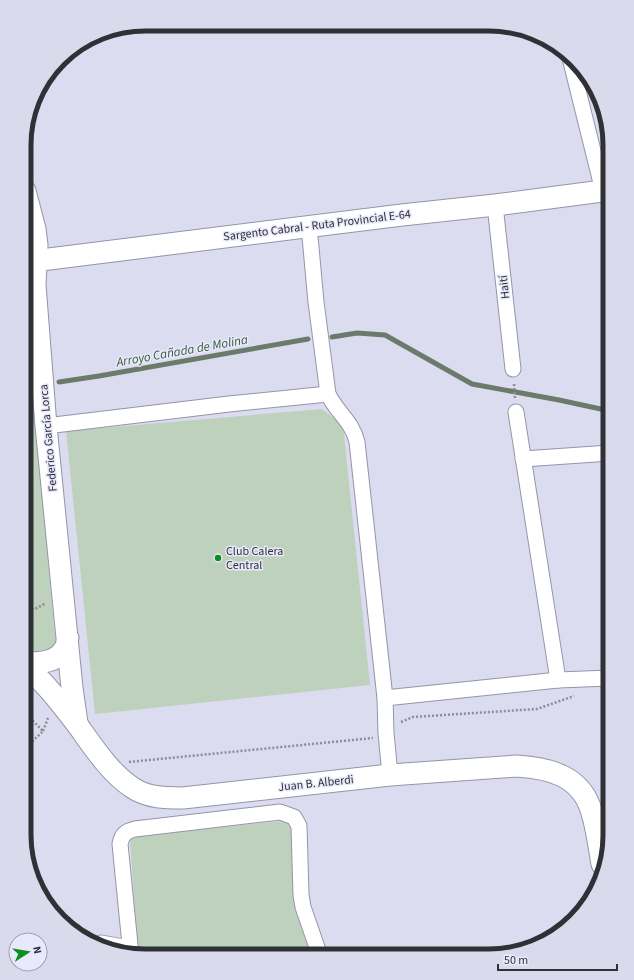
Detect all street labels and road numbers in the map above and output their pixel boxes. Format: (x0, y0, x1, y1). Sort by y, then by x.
street label: Sargento Cabral - Ruta Provincial E-64 (222, 206, 412, 245)
street label: Haití (495, 273, 514, 300)
street label: Federico García Lorca (35, 384, 62, 492)
street label: Juan B. Alberdi (278, 771, 355, 796)

